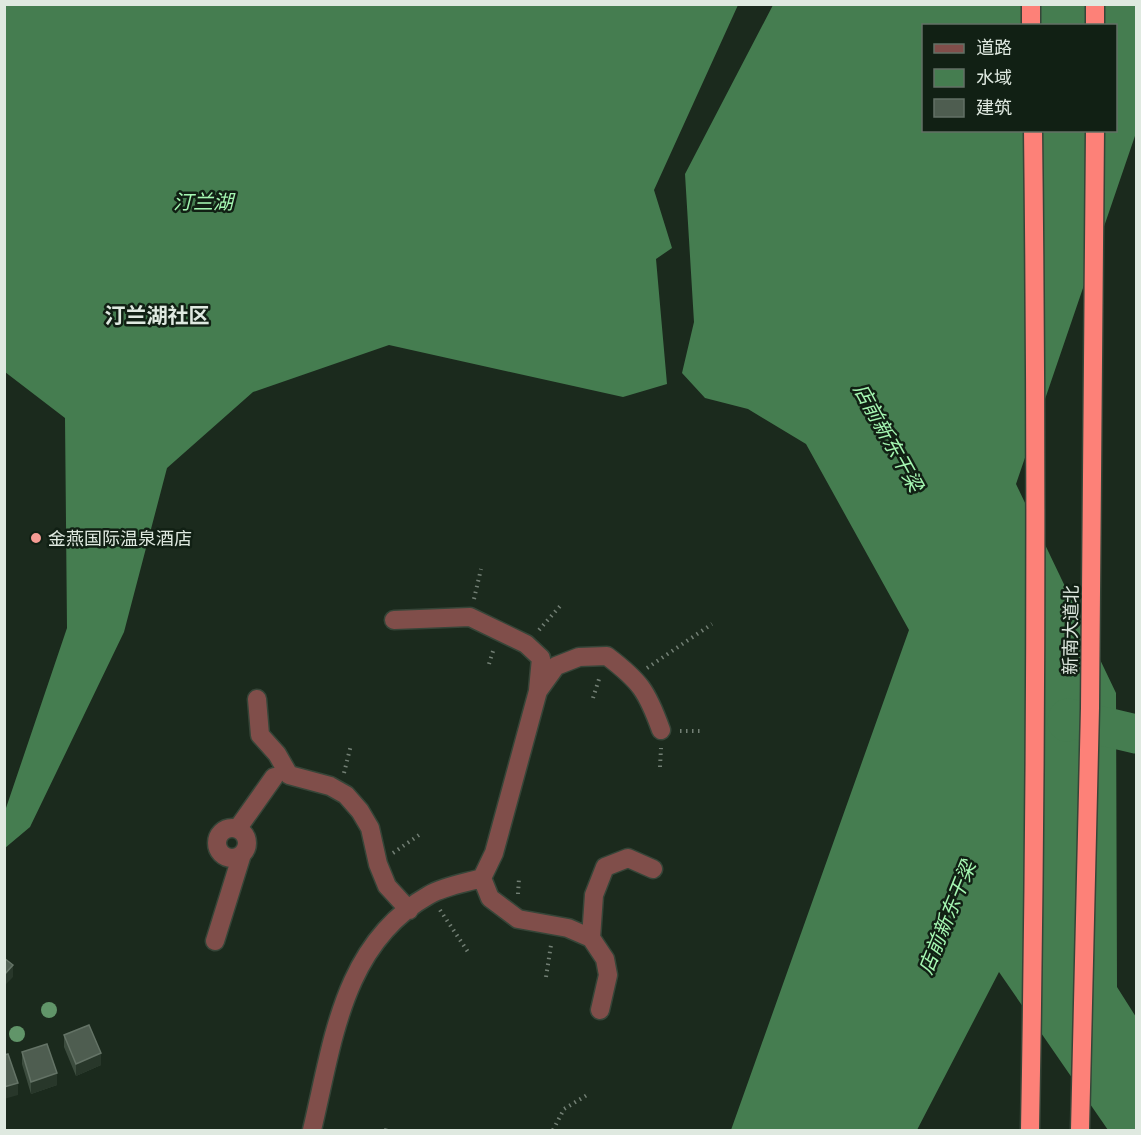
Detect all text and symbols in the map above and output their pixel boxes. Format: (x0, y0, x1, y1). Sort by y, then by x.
legend (922, 24, 1117, 132)
text: 道路 (976, 36, 1012, 58)
text: 水域 (976, 66, 1012, 88)
text: 建筑 (976, 96, 1012, 118)
water label: 汀兰湖 (173, 189, 236, 213)
district label: 汀兰湖社区 (105, 302, 210, 327)
water label: 店前新东干梁 (849, 379, 930, 497)
place label: 金燕国际温泉酒店 (48, 527, 192, 549)
marker: 金燕国际温泉酒店 (29, 531, 43, 545)
street label: 新南大道北 (1058, 585, 1082, 675)
water label: 店前新东干梁 (912, 855, 980, 977)

